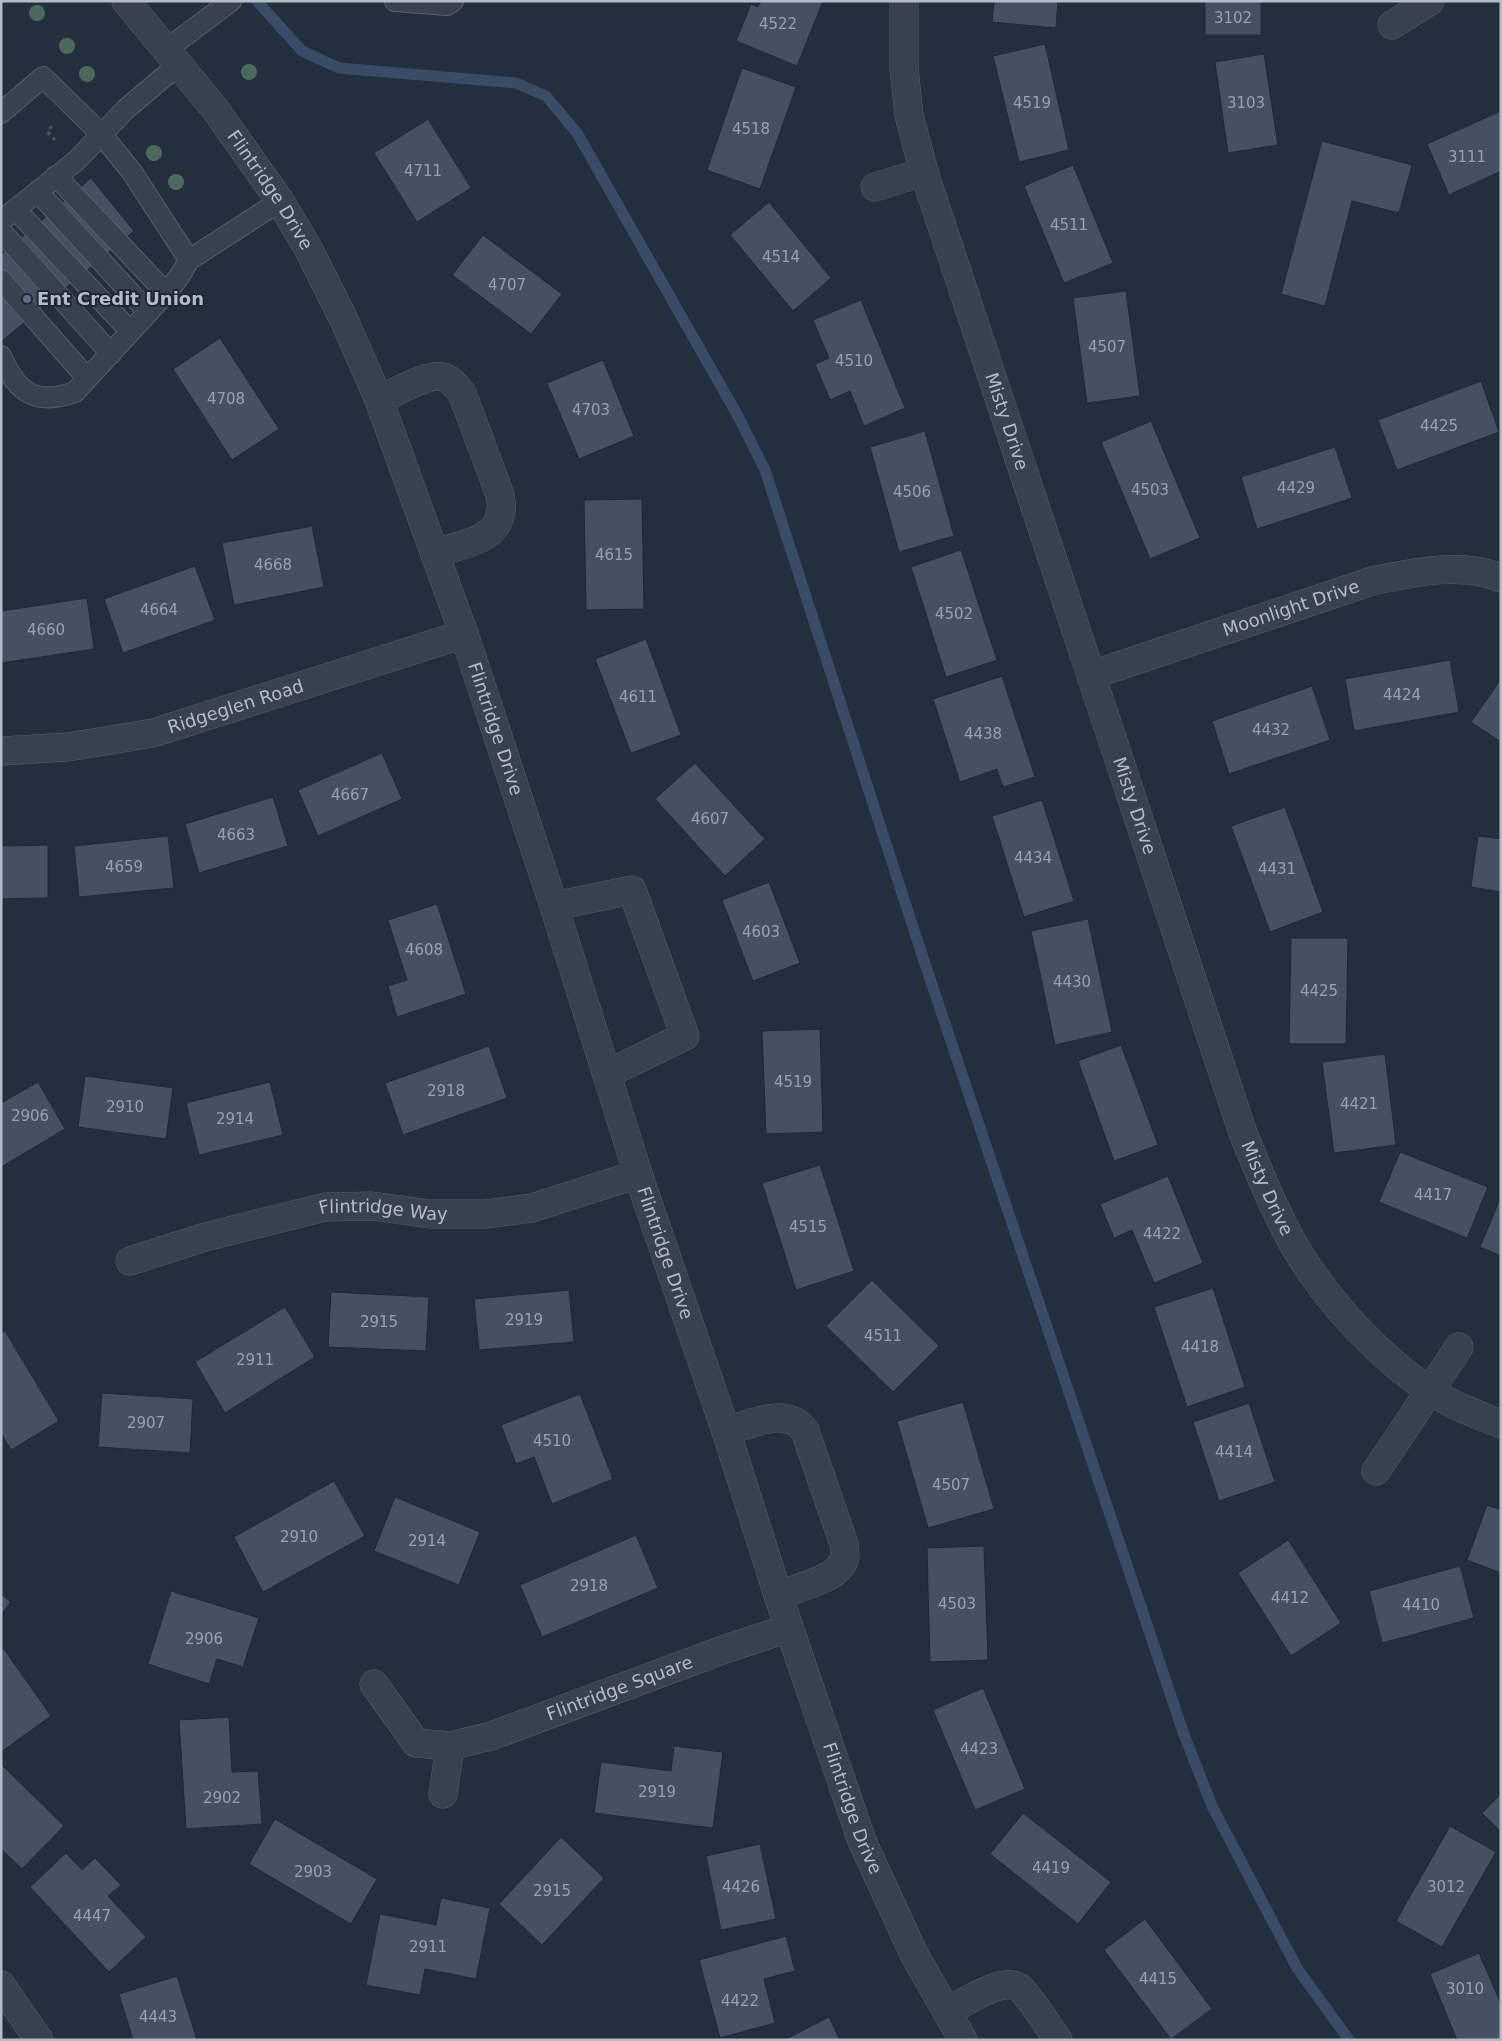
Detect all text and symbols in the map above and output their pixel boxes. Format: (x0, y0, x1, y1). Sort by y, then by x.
house number: 3102 (1214, 9, 1252, 27)
house number: 4522 (759, 15, 797, 33)
house number: 4519 (1013, 94, 1051, 112)
house number: 3103 (1227, 94, 1265, 112)
house number: 4518 (732, 120, 770, 138)
street label: Flintridge Drive (223, 126, 317, 253)
house number: 3111 (1448, 148, 1486, 166)
house number: 4711 (404, 162, 442, 180)
house number: 4511 (1050, 216, 1088, 234)
house number: 4514 (762, 248, 800, 266)
house number: 4707 (488, 276, 526, 294)
place label: Ent Credit Union (37, 288, 204, 309)
marker: Ent Credit Union (21, 293, 33, 305)
house number: 4507 (1088, 338, 1126, 356)
house number: 4510 (835, 352, 873, 370)
street label: Misty Drive (981, 370, 1033, 473)
house number: 4708 (207, 390, 245, 408)
house number: 4703 (572, 401, 610, 419)
house number: 4425 (1420, 417, 1458, 435)
house number: 4429 (1277, 479, 1315, 497)
house number: 4503 (1131, 481, 1169, 499)
house number: 4506 (893, 483, 931, 501)
house number: 4615 (595, 546, 633, 564)
house number: 4668 (254, 556, 292, 574)
street label: Moonlight Drive (1220, 575, 1362, 640)
house number: 4664 (140, 601, 178, 619)
house number: 4502 (935, 605, 973, 623)
house number: 4660 (27, 621, 65, 639)
street label: Flintridge Drive (464, 659, 528, 798)
street label: Ridgeglen Road (165, 675, 306, 738)
house number: 4424 (1383, 686, 1421, 704)
house number: 4611 (619, 688, 657, 706)
house number: 4432 (1252, 721, 1290, 739)
house number: 4438 (964, 725, 1002, 743)
street label: Misty Drive (1109, 754, 1161, 857)
house number: 4667 (331, 786, 369, 804)
house number: 4607 (691, 810, 729, 828)
house number: 4663 (217, 826, 255, 844)
house number: 4434 (1014, 849, 1052, 867)
house number: 4659 (105, 858, 143, 876)
house number: 4431 (1258, 860, 1296, 878)
house number: 4603 (742, 923, 780, 941)
house number: 4608 (405, 941, 443, 959)
house number: 4430 (1053, 973, 1091, 991)
house number: 4425 (1300, 982, 1338, 1000)
house number: 4519 (774, 1073, 812, 1091)
house number: 2918 (427, 1082, 465, 1100)
house number: 4421 (1340, 1095, 1378, 1113)
house number: 2910 (106, 1098, 144, 1116)
house number: 2906 (11, 1107, 49, 1125)
house number: 2914 (216, 1110, 254, 1128)
street label: Misty Drive (1237, 1138, 1298, 1239)
street label: Flintridge Drive (633, 1184, 698, 1322)
house number: 4417 (1414, 1186, 1452, 1204)
street label: Flintridge Way (316, 1195, 448, 1224)
house number: 4515 (789, 1218, 827, 1236)
house number: 4422 (1143, 1225, 1181, 1243)
house number: 2919 (505, 1311, 543, 1329)
house number: 2915 (360, 1313, 398, 1331)
house number: 4511 (864, 1327, 902, 1345)
house number: 4418 (1181, 1338, 1219, 1356)
house number: 2911 (236, 1351, 274, 1369)
house number: 2907 (127, 1414, 165, 1432)
house number: 4510 (533, 1432, 571, 1450)
house number: 4414 (1215, 1443, 1253, 1461)
house number: 4507 (932, 1476, 970, 1494)
house number: 2910 (280, 1528, 318, 1546)
house number: 2914 (408, 1532, 446, 1550)
house number: 2918 (570, 1577, 608, 1595)
house number: 4412 (1271, 1589, 1309, 1607)
house number: 4503 (938, 1595, 976, 1613)
house number: 4410 (1402, 1596, 1440, 1614)
house number: 2906 (185, 1630, 223, 1648)
street label: Flintridge Square (543, 1651, 696, 1724)
street label: Flintridge Drive (819, 1739, 887, 1877)
house number: 4423 (960, 1740, 998, 1758)
house number: 2919 (638, 1783, 676, 1801)
house number: 2902 (203, 1789, 241, 1807)
house number: 4419 (1032, 1859, 1070, 1877)
house number: 2903 (294, 1863, 332, 1881)
house number: 4426 (722, 1878, 760, 1896)
house number: 3012 (1427, 1878, 1465, 1896)
house number: 2915 (533, 1882, 571, 1900)
house number: 4447 (73, 1907, 111, 1925)
house number: 2911 (409, 1938, 447, 1956)
house number: 4415 (1139, 1970, 1177, 1988)
house number: 3010 (1446, 1980, 1484, 1998)
house number: 4422 (721, 1992, 759, 2010)
house number: 4443 (139, 2008, 177, 2026)

